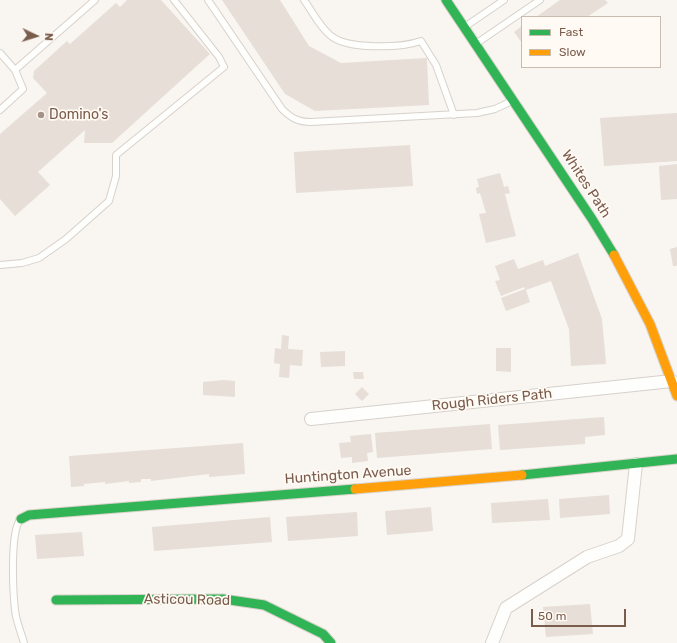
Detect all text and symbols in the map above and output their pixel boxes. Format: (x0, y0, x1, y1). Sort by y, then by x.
north arrow (16, 16, 56, 56)
legend (521, 16, 661, 68)
text: Fast (559, 25, 583, 39)
text: N (42, 32, 55, 41)
text: Slow (559, 45, 586, 59)
place label: Domino's (49, 107, 109, 123)
marker: Domino's (36, 110, 46, 120)
street label: Whites Path (558, 147, 614, 221)
street label: Rough Riders Path (431, 385, 553, 415)
street label: Huntington Avenue (284, 462, 412, 488)
street label: Asticou Road (144, 591, 230, 609)
scale bar (533, 601, 628, 627)
text: 50 m (538, 609, 566, 623)

